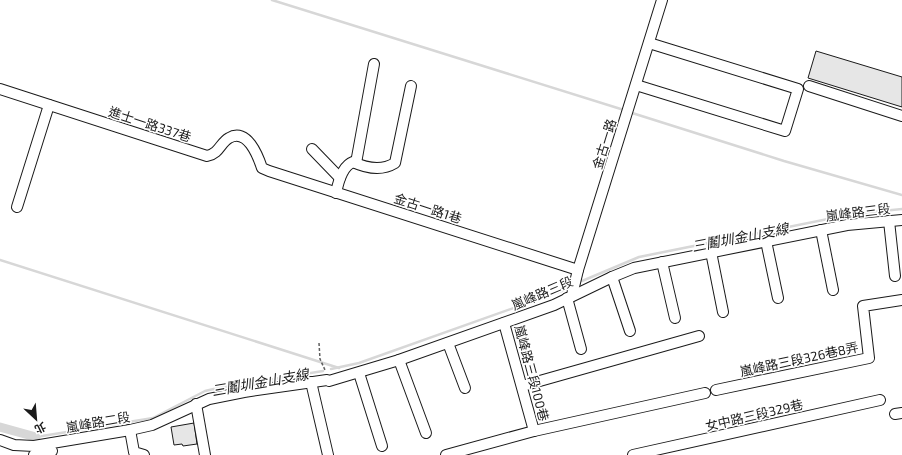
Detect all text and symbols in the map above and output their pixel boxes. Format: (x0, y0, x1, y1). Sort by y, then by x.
street label: 進士一路337巷 (107, 103, 193, 145)
street label: 金古一路 (589, 117, 619, 171)
street label: 金古一路1巷 (392, 190, 464, 226)
street label: 嵐峰路三段 (825, 200, 891, 224)
water label: 三鬮圳金山支線 (690, 219, 792, 255)
street label: 嵐峰路三段 (509, 273, 575, 313)
street label: 嵐峰路三段100巷 (511, 323, 553, 423)
street label: 嵐峰路三段326巷8弄 (738, 339, 860, 379)
water label: 三鬮圳金山支線 (210, 365, 312, 399)
street label: 女中路三段329巷 (703, 396, 805, 434)
north arrow (16, 399, 56, 439)
street label: 嵐峰路二段 (65, 408, 131, 436)
text: 北 (33, 420, 48, 437)

